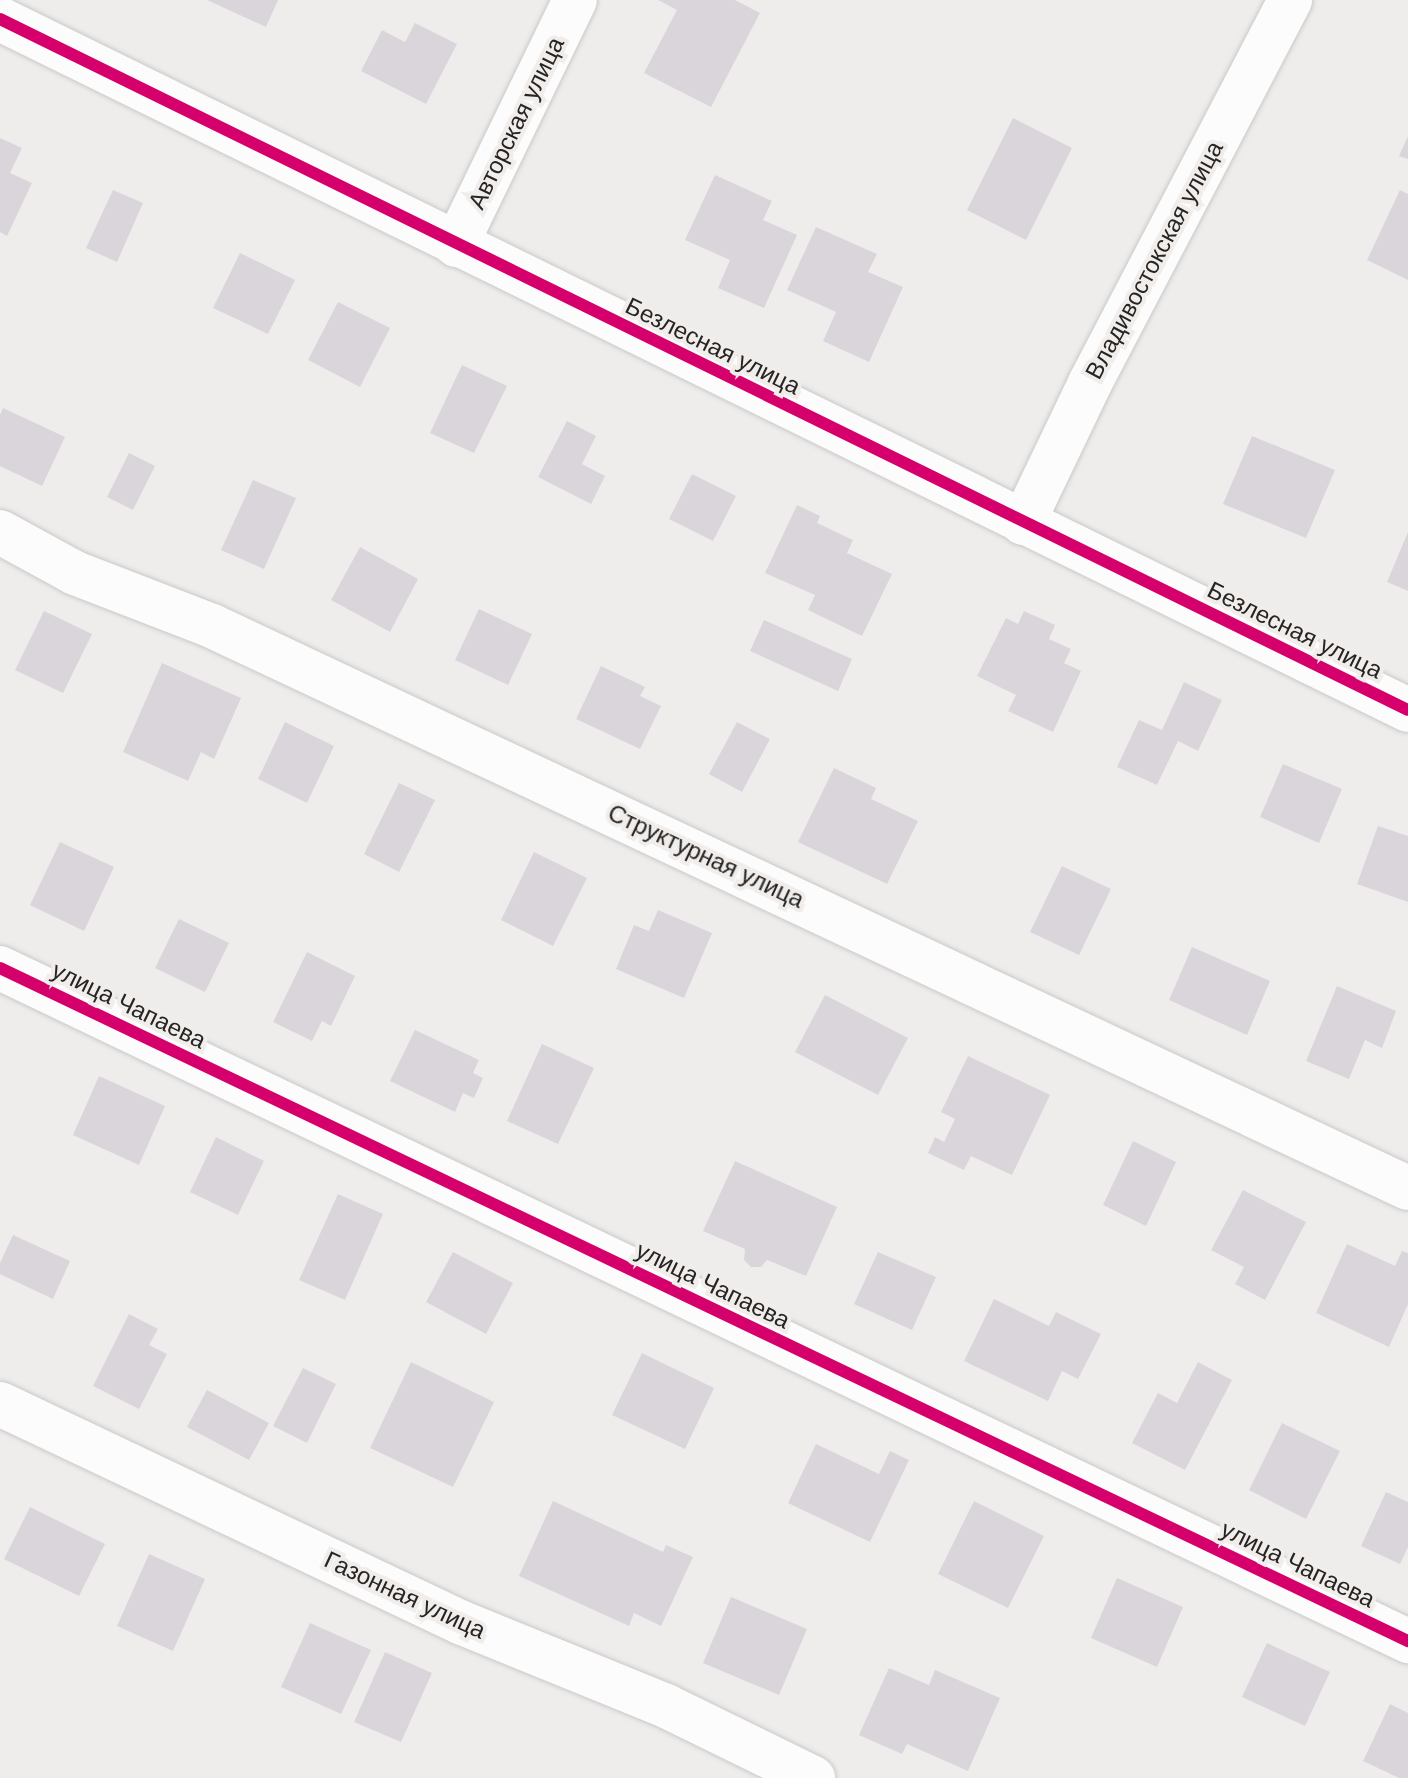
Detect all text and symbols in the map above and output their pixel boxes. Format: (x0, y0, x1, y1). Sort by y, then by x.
street label: Авторская улица (462, 32, 570, 214)
street label: Владивостокская улица (1079, 136, 1229, 384)
street label: Безлесная улица (621, 291, 805, 401)
street label: Безлесная улица (1203, 575, 1387, 685)
street label: Структурная улица (604, 798, 808, 914)
street label: улица Чапаева (47, 955, 211, 1055)
street label: улица Чапаева (631, 1235, 795, 1335)
street label: улица Чапаева (1216, 1514, 1380, 1614)
street label: Газонная улица (320, 1545, 490, 1645)

